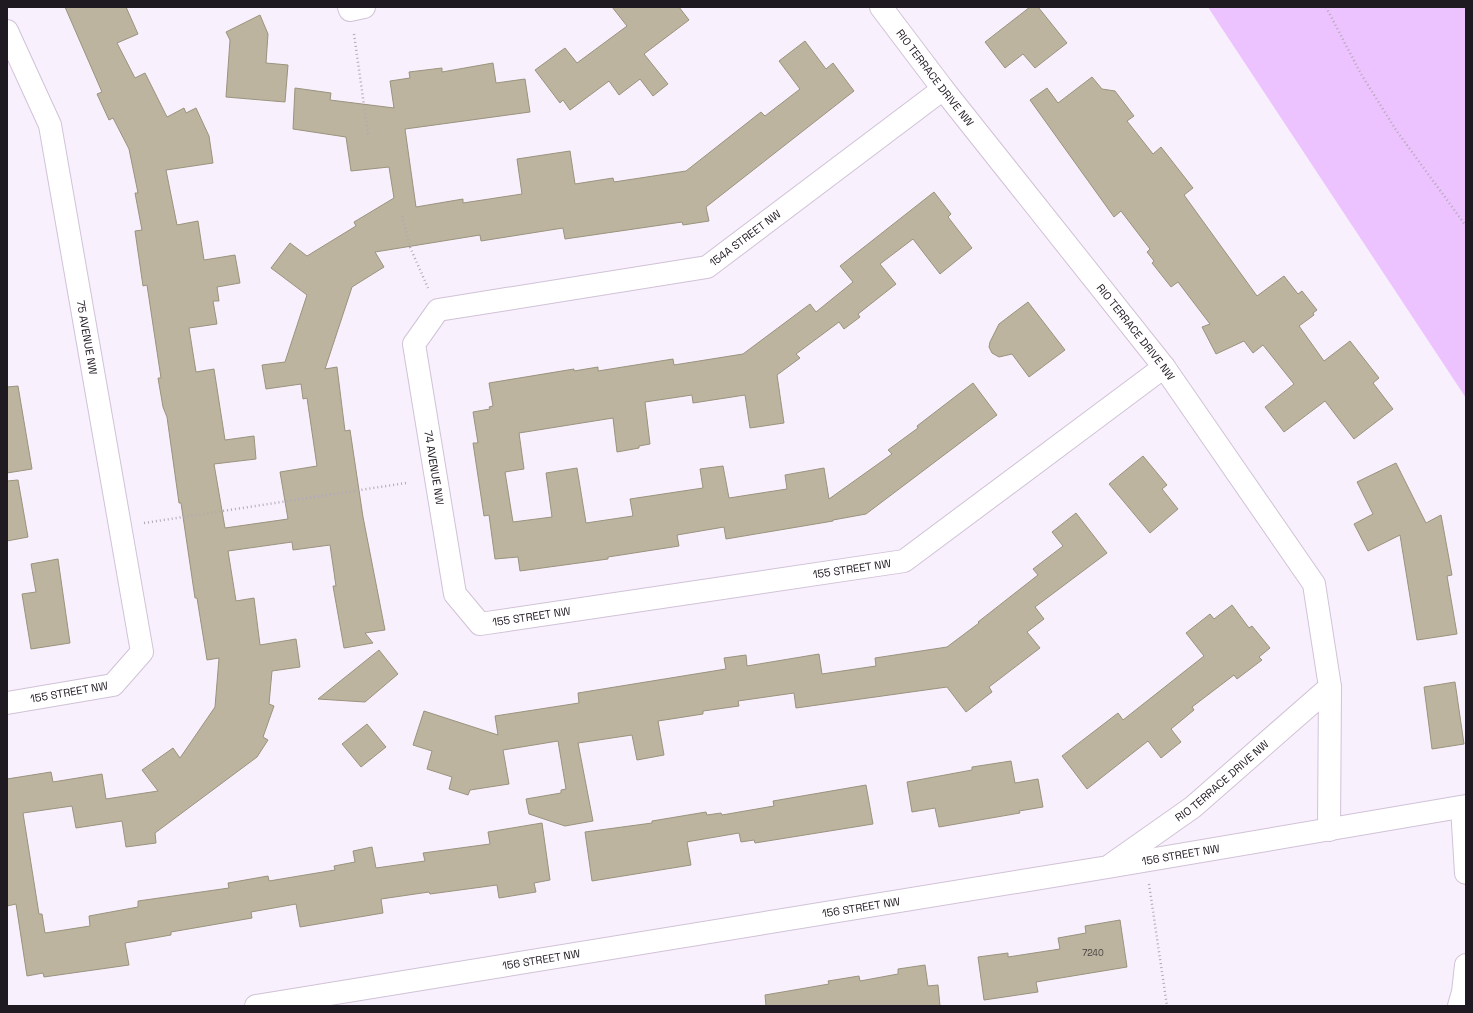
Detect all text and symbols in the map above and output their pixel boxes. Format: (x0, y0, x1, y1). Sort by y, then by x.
street label: RIO TERRACE DRIVE NW (893, 26, 977, 129)
street label: 154A STREET NW (707, 206, 784, 269)
street label: RIO TERRACE DRIVE NW (1094, 281, 1178, 383)
street label: 75 AVENUE NW (74, 299, 101, 376)
street label: 74 AVENUE NW (421, 430, 447, 506)
street label: 155 STREET NW (812, 556, 892, 581)
street label: 155 STREET NW (491, 604, 572, 629)
street label: 155 STREET NW (29, 678, 109, 706)
street label: RIO TERRACE DRIVE NW (1172, 737, 1272, 824)
street label: 156 STREET NW (1141, 841, 1221, 868)
street label: 156 STREET NW (821, 894, 901, 921)
street label: 156 STREET NW (501, 946, 582, 973)
house number: 7240 (1082, 947, 1104, 959)

